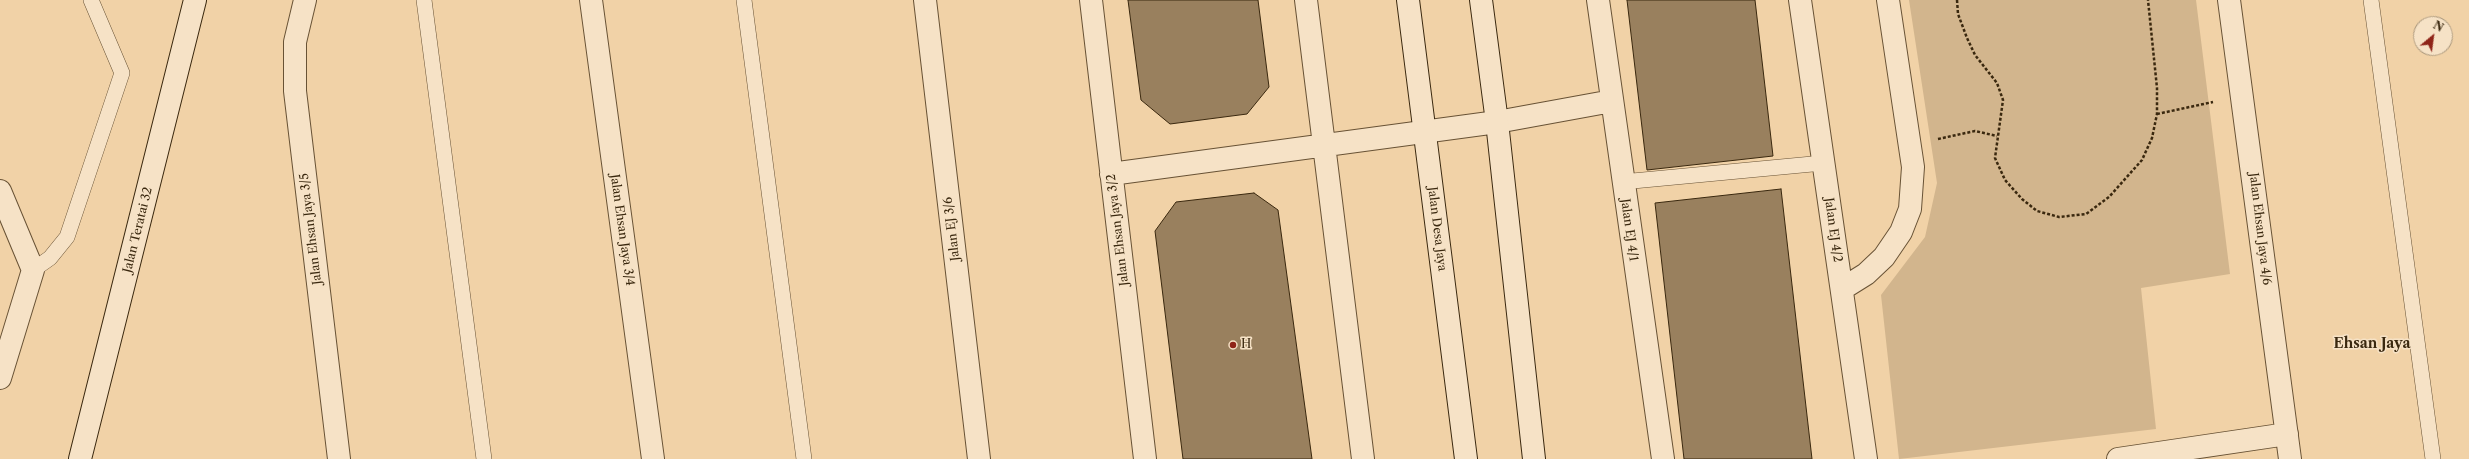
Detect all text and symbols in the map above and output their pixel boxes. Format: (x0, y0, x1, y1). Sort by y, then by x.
north arrow (2413, 16, 2453, 56)
text: N (2431, 18, 2446, 35)
street label: Jalan Ehsan Jaya 3/5 (297, 172, 325, 286)
street label: Jalan Ehsan Jaya 4/6 (2246, 172, 2274, 286)
street label: Jalan Ehsan Jaya 3/4 (607, 173, 637, 287)
street label: Jalan Ehsan Jaya 3/2 (1104, 173, 1132, 287)
street label: Jalan Teratai 32 (120, 186, 156, 274)
street label: Jalan Desa Jaya (1425, 186, 1449, 272)
street label: Jalan EJ 3/6 (941, 196, 963, 262)
street label: Jalan EJ 4/2 (1821, 197, 1845, 263)
street label: Jalan EJ 4/1 (1617, 198, 1641, 262)
district label: Ehsan Jaya (2333, 336, 2411, 352)
place label: H (1241, 338, 1251, 352)
marker: H (1228, 340, 1238, 350)

